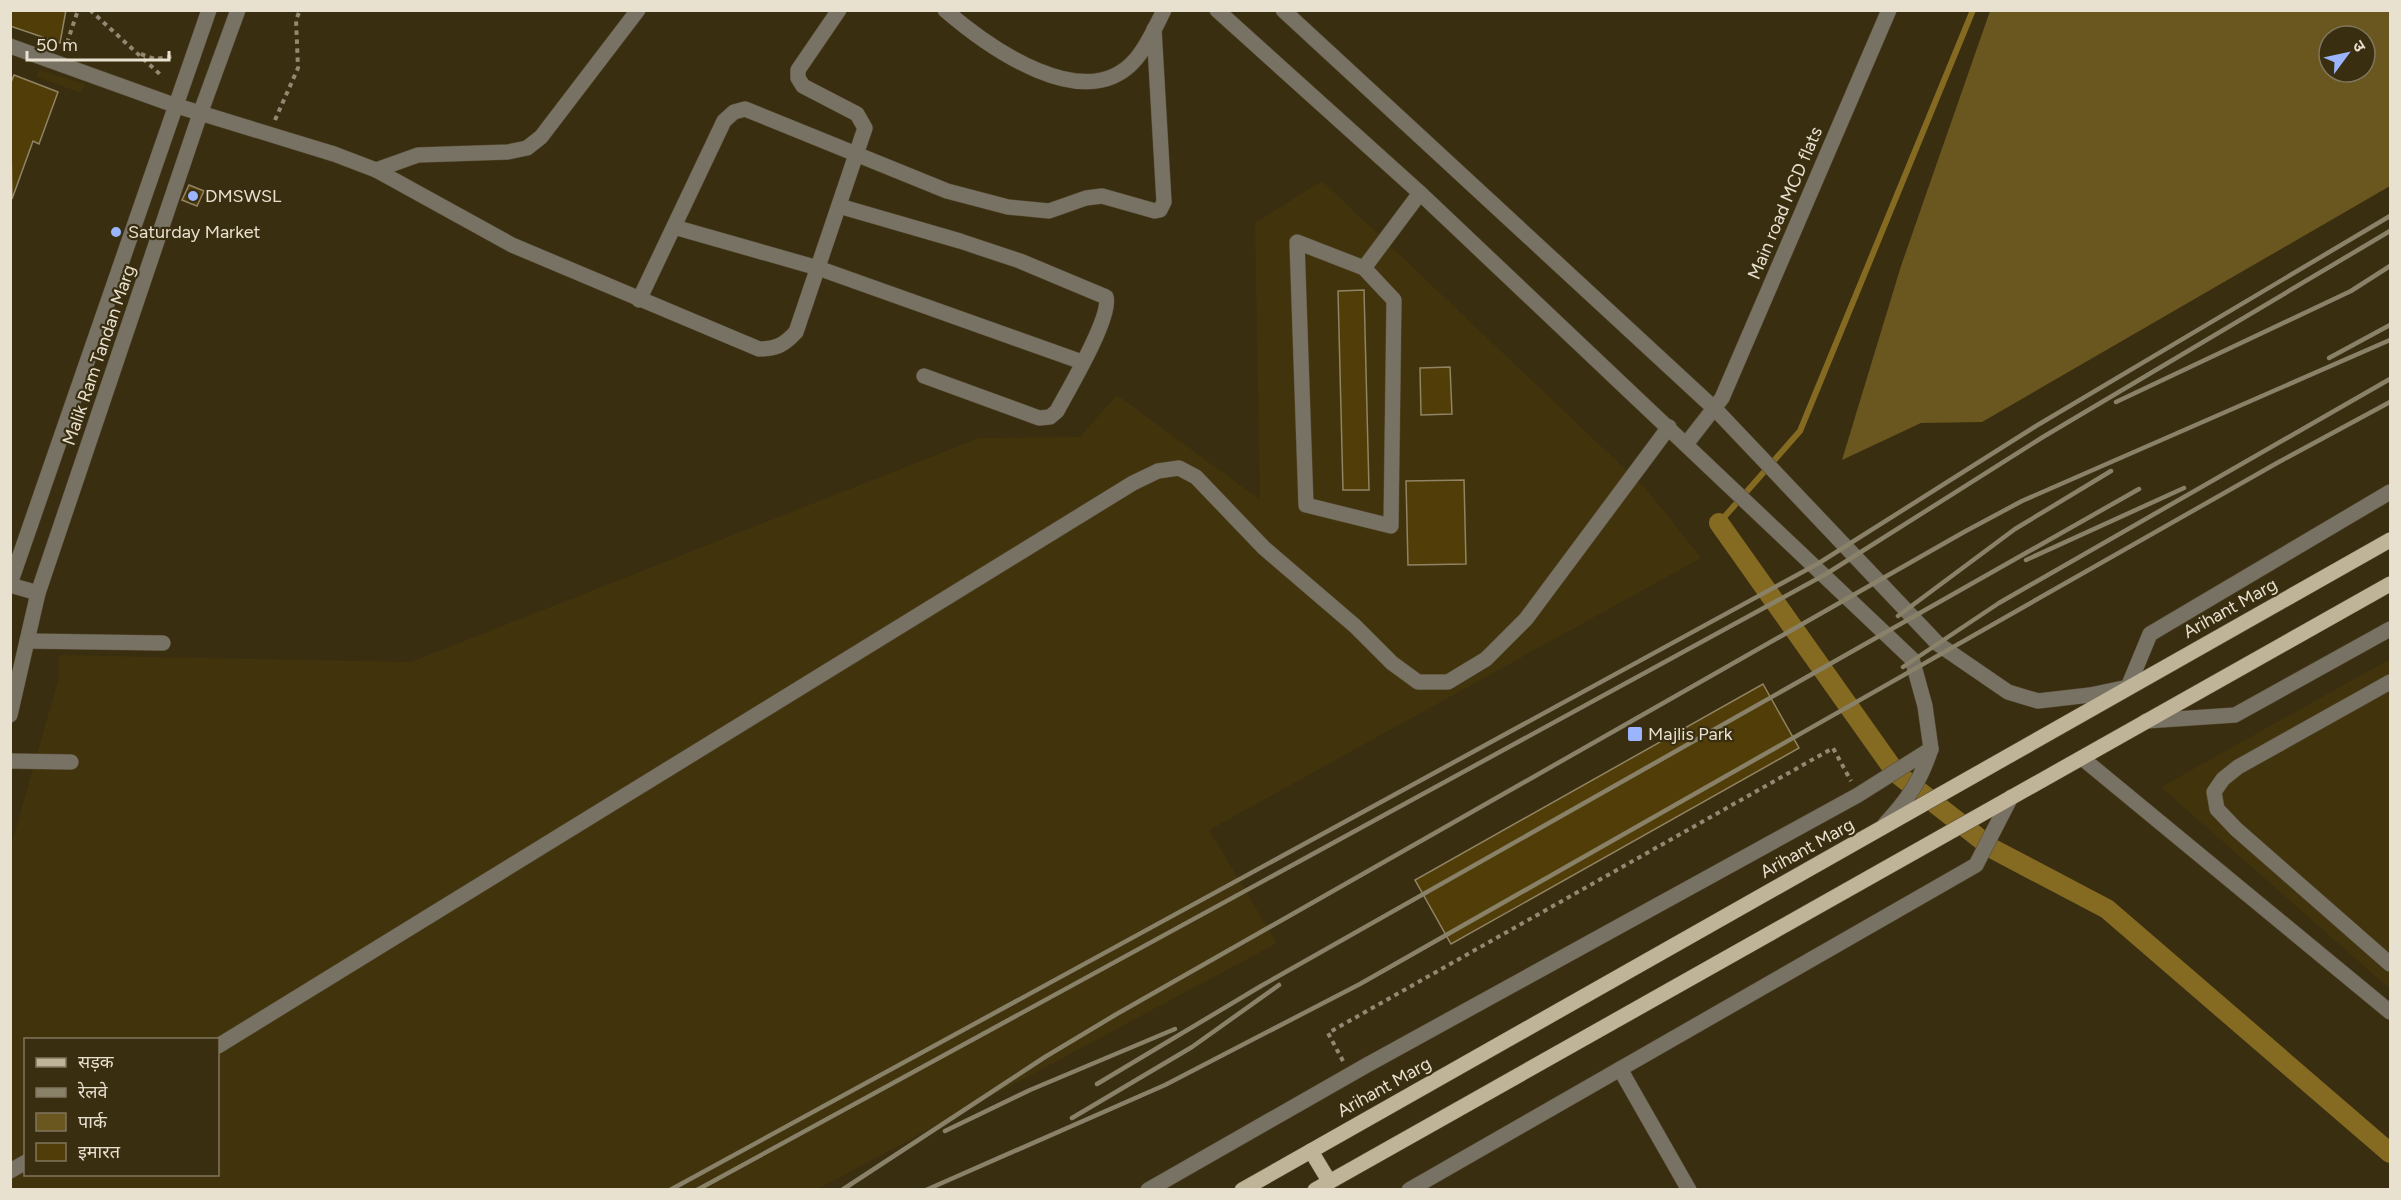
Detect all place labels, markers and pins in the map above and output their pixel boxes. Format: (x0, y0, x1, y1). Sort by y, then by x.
place label: DMSWSL (205, 185, 282, 207)
marker: DMSWSL (186, 189, 200, 203)
place label: Saturday Market (128, 221, 261, 243)
marker: Saturday Market (109, 225, 123, 239)
place label: Majlis Park (1648, 723, 1733, 745)
marker: Majlis Park (1626, 725, 1644, 743)

